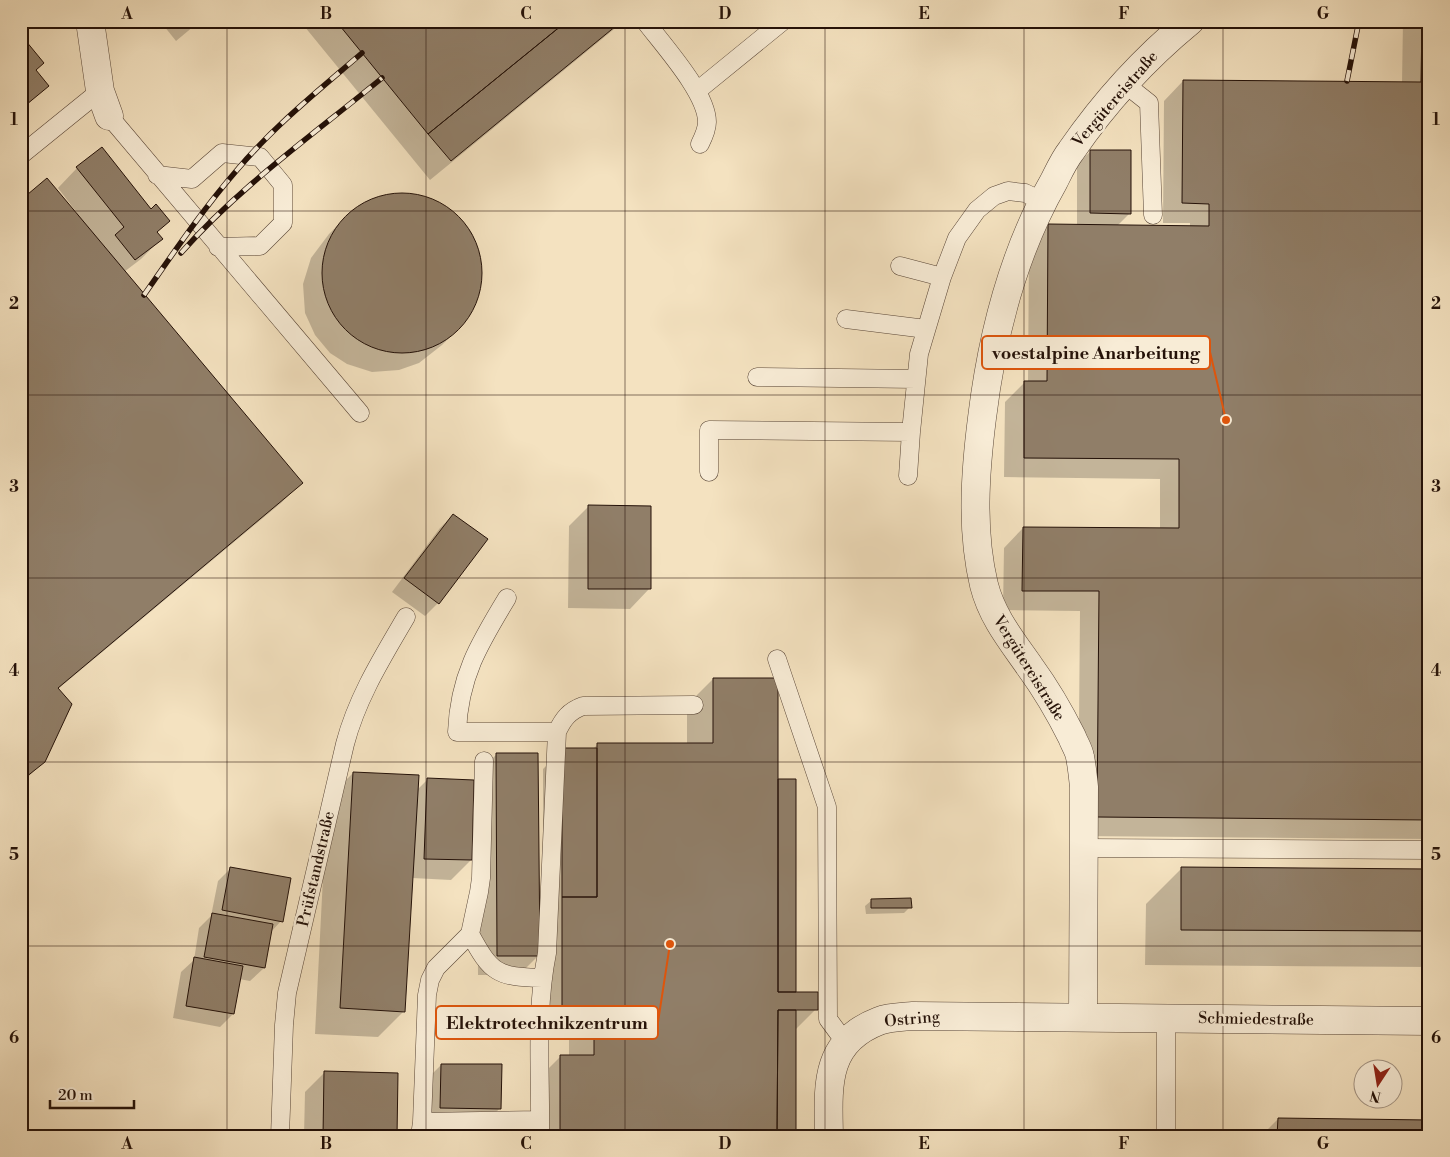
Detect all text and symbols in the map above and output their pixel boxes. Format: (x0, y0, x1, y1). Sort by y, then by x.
text: A (120, 4, 133, 24)
text: B (320, 4, 332, 24)
text: C (520, 4, 532, 24)
text: D (719, 4, 732, 24)
text: E (918, 4, 930, 24)
text: F (1118, 4, 1130, 24)
text: G (1317, 4, 1330, 24)
street label: Vergütereistraße (1067, 47, 1162, 152)
text: 1 (10, 110, 18, 130)
text: 1 (1432, 110, 1440, 130)
text: 2 (9, 294, 19, 314)
text: 2 (1431, 294, 1441, 314)
callout: voestalpine Anarbeitung (982, 336, 1210, 369)
text: voestalpine Anarbeitung (991, 342, 1201, 365)
text: 3 (9, 477, 19, 497)
text: 3 (1431, 477, 1441, 497)
street label: Vergütereistraße (988, 611, 1070, 725)
text: 4 (9, 661, 20, 681)
text: 4 (1431, 661, 1442, 681)
street label: Prüfstandstraße (293, 809, 339, 929)
text: 5 (9, 845, 19, 865)
text: 5 (1431, 845, 1441, 865)
callout: Elektrotechnikzentrum (436, 1006, 658, 1039)
street label: Ostring (883, 1007, 941, 1031)
street label: Schmiedestraße (1198, 1008, 1314, 1030)
text: Elektrotechnikzentrum (446, 1012, 649, 1035)
text: 6 (9, 1028, 19, 1048)
text: 6 (1431, 1028, 1441, 1048)
north arrow (1352, 1060, 1402, 1110)
scale bar (50, 1077, 134, 1109)
text: 20 m (58, 1086, 93, 1105)
text: N (1368, 1086, 1383, 1106)
text: A (120, 1134, 133, 1154)
text: B (320, 1134, 332, 1154)
text: C (520, 1134, 532, 1154)
text: D (719, 1134, 732, 1154)
text: E (918, 1134, 930, 1154)
text: F (1118, 1134, 1130, 1154)
text: G (1317, 1134, 1330, 1154)

